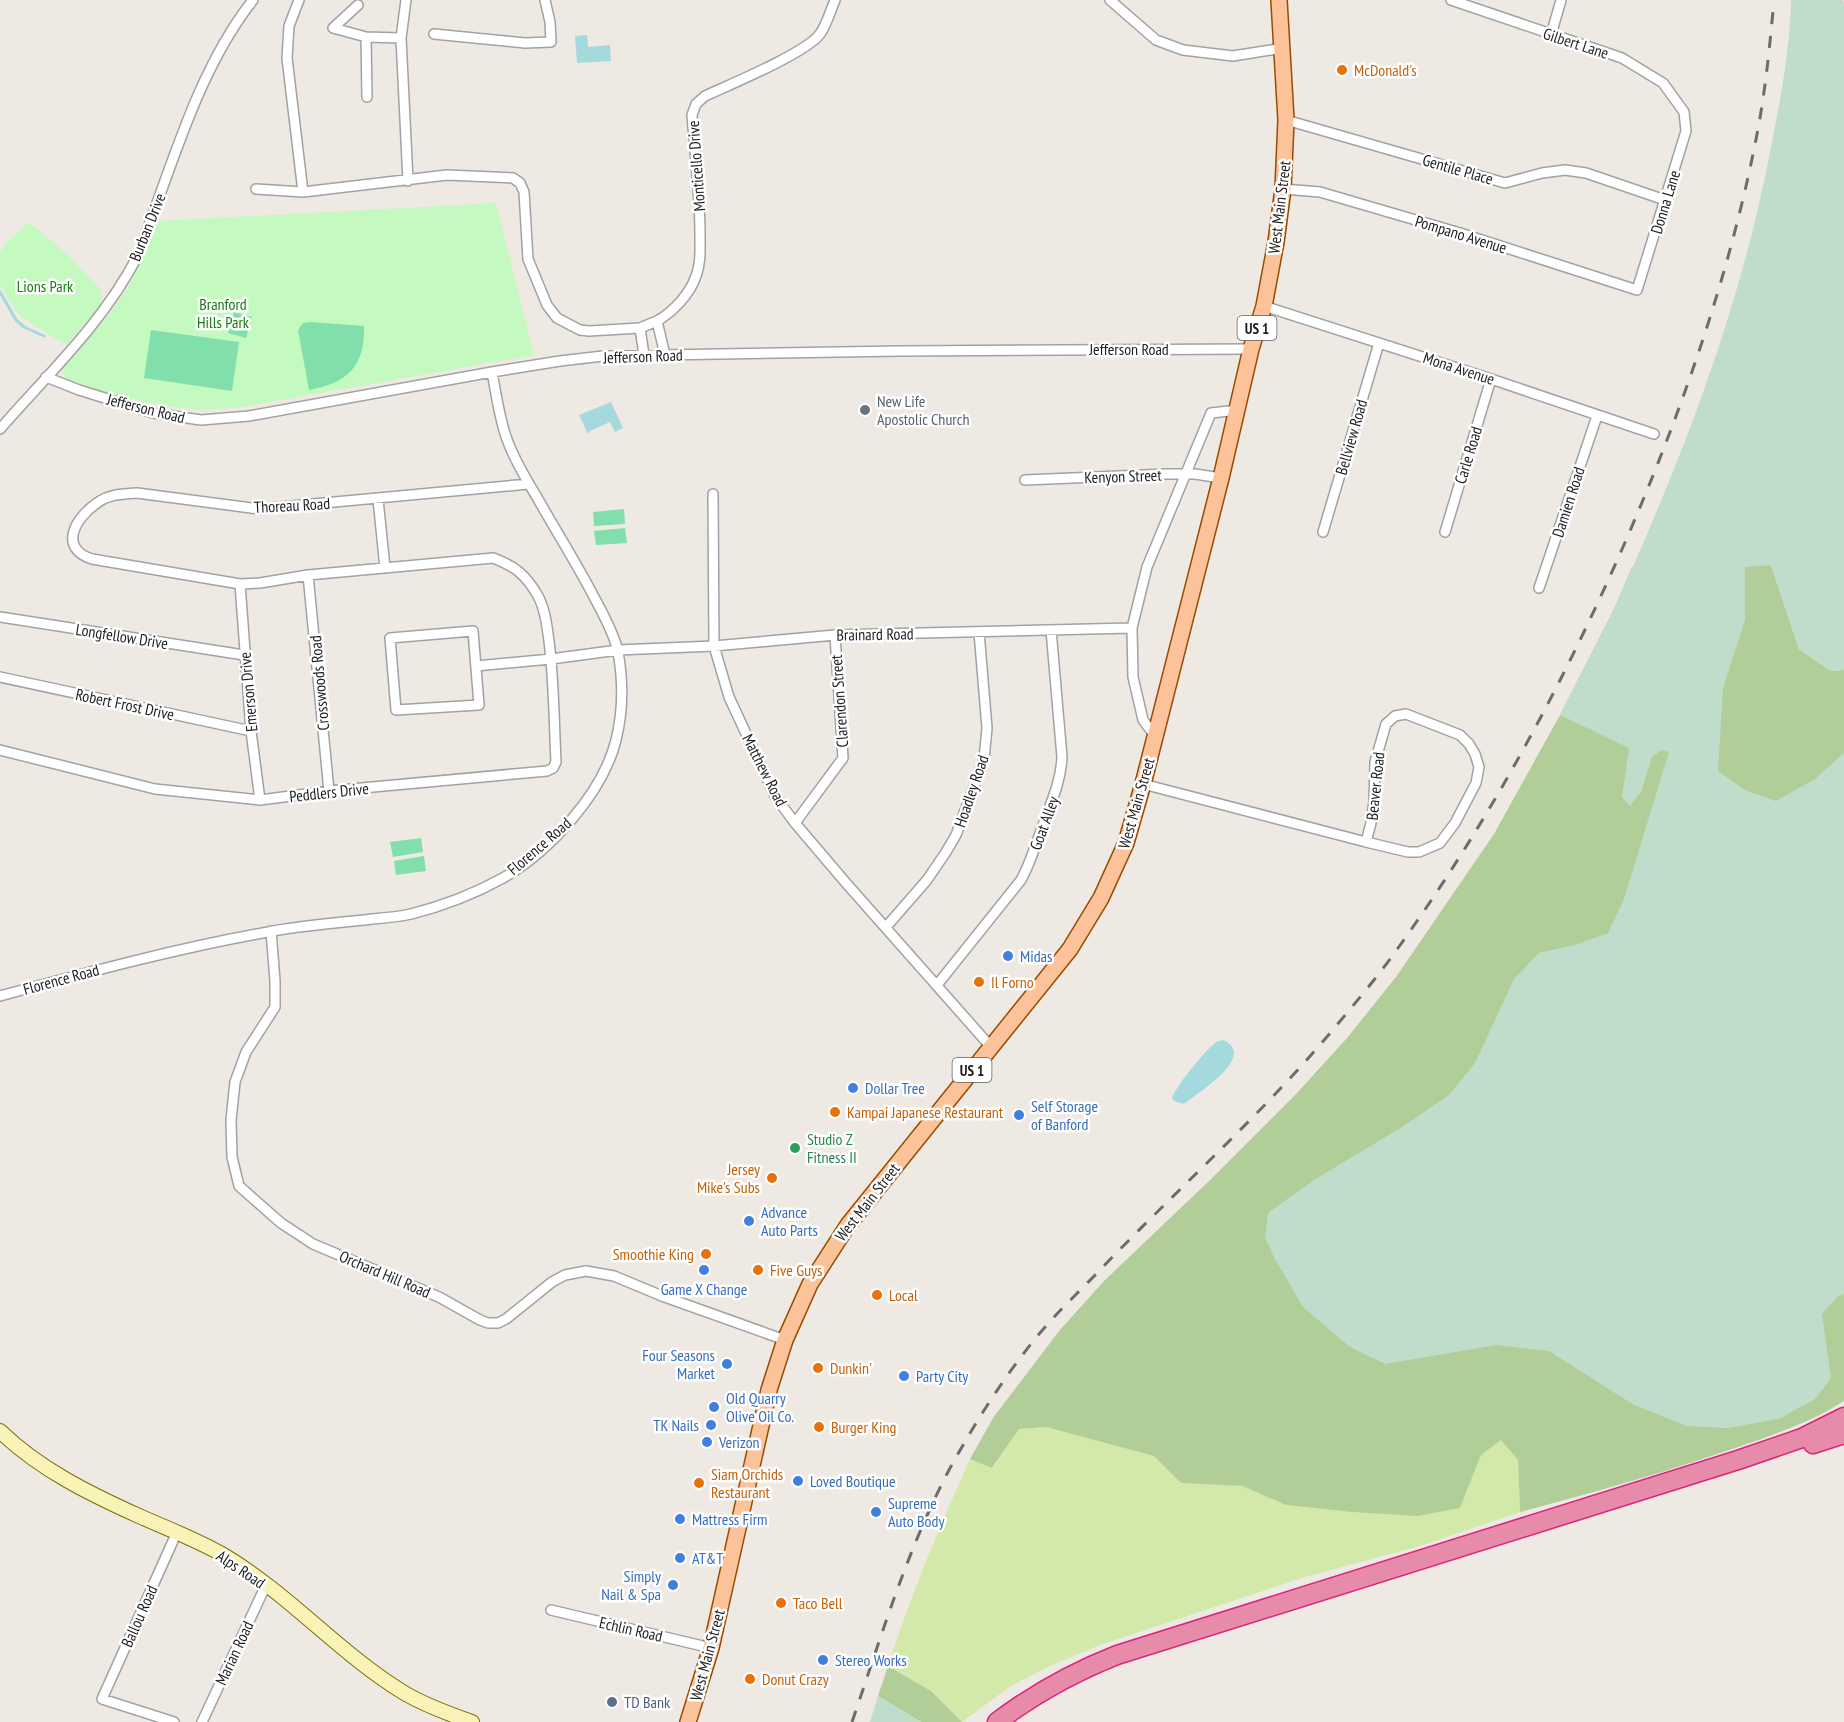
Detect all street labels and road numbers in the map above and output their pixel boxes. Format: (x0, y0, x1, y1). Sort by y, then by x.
street label: Gilbert Lane (1541, 23, 1611, 63)
street label: Monticello Drive (683, 120, 709, 212)
street label: Gentile Place (1420, 149, 1496, 189)
street label: West Main Street (1263, 159, 1295, 255)
street label: Donna Lane (1646, 168, 1684, 236)
street label: Burban Drive (124, 190, 170, 264)
street label: Pompano Avenue (1413, 211, 1509, 257)
road number: US 1 (1238, 316, 1276, 340)
street label: Jefferson Road (1088, 339, 1169, 359)
street label: Jefferson Road (602, 345, 683, 367)
street label: Mona Avenue (1421, 347, 1497, 389)
street label: Jefferson Road (104, 388, 187, 427)
street label: Bellview Road (1331, 397, 1371, 477)
street label: Carle Road (1450, 424, 1486, 486)
street label: Damien Road (1547, 464, 1589, 540)
street label: Kenyon Street (1084, 465, 1163, 487)
street label: Thoreau Road (253, 493, 331, 517)
street label: Longfellow Drive (74, 619, 170, 653)
street label: Brainard Road (836, 623, 914, 645)
street label: Crosswoods Road (305, 635, 333, 731)
street label: Emerson Drive (235, 651, 261, 733)
street label: Clarendon Street (826, 653, 852, 748)
street label: Robert Frost Drive (74, 684, 176, 724)
street label: Matthew Road (738, 730, 792, 810)
street label: Beaver Road (1361, 751, 1389, 821)
street label: Hoadley Road (949, 752, 993, 830)
street label: West Main Street (1113, 755, 1159, 851)
street label: Peddlers Drive (288, 778, 370, 806)
street label: Goat Alley (1025, 793, 1063, 853)
street label: Florence Road (503, 813, 575, 879)
street label: Florence Road (21, 959, 101, 999)
road number: US 1 (952, 1058, 992, 1082)
street label: West Main Street (830, 1159, 904, 1245)
street label: Orchard Hill Road (336, 1246, 434, 1302)
street label: Alps Road (213, 1546, 269, 1593)
street label: Ballou Road (116, 1582, 162, 1650)
street label: West Main Street (685, 1607, 729, 1703)
street label: Echlin Road (597, 1612, 665, 1646)
street label: Marian Road (210, 1618, 258, 1688)

